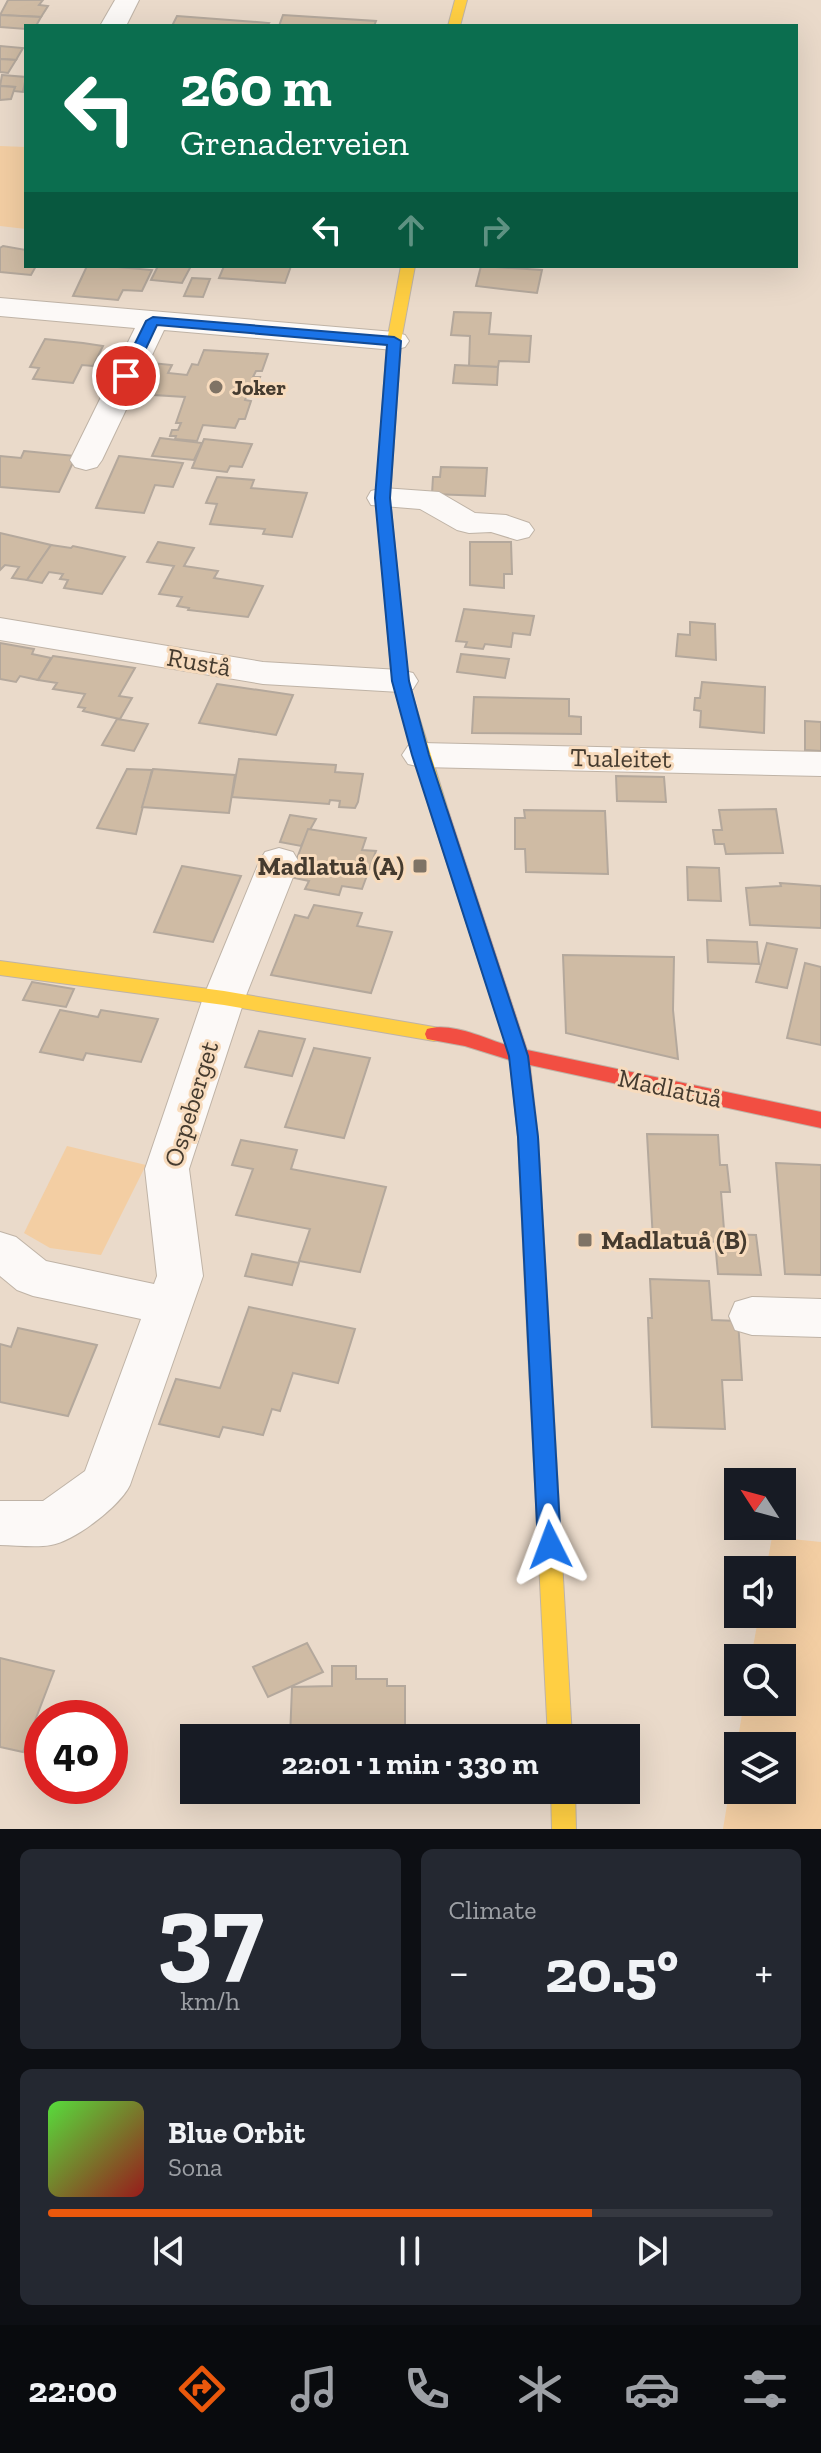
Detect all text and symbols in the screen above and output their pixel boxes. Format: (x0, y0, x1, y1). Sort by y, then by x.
text: 260 m (180, 53, 332, 120)
icon: left (48, 56, 152, 160)
text: Grenaderveien (180, 121, 409, 164)
icon: left (305, 208, 349, 252)
icon: ahead (389, 208, 433, 252)
icon: right (473, 208, 517, 252)
pin (92, 342, 160, 410)
icon: arrive (104, 354, 148, 398)
place label: Joker (232, 374, 286, 401)
marker: Joker (207, 378, 225, 396)
street label: Rustå (165, 641, 234, 683)
street label: Tualeitet (570, 741, 672, 775)
place label: Madlatuå (A) (257, 850, 404, 882)
marker: Madlatuå (A) (411, 857, 429, 875)
street label: Ospeberget (157, 1037, 225, 1171)
street label: Madlatuå (615, 1061, 725, 1115)
place label: Madlatuå (B) (601, 1224, 747, 1256)
marker: Madlatuå (B) (576, 1231, 594, 1249)
north arrow (724, 1468, 796, 1540)
map controls (724, 1468, 796, 1804)
position arrow (508, 1503, 592, 1587)
button: sound (724, 1556, 796, 1628)
button: search (724, 1644, 796, 1716)
speed limit sign: 40 (24, 1700, 128, 1804)
button: layers (724, 1732, 796, 1804)
text: 22:01 · 1 min · 330 m (281, 1746, 539, 1782)
text: 37 (157, 1870, 264, 1995)
text: Climate (449, 1894, 536, 1926)
text: 20.5° (545, 1935, 679, 2007)
text: − (449, 1945, 469, 1998)
text: + (754, 1945, 773, 1998)
text: km/h (181, 1985, 240, 2017)
text: Blue Orbit (168, 2115, 305, 2151)
text: Sona (168, 2151, 223, 2183)
icon: previous (147, 2229, 191, 2273)
icon: pause (388, 2229, 432, 2273)
icon: next (630, 2229, 674, 2273)
icon: directions (174, 2361, 230, 2417)
icon: music (286, 2361, 342, 2417)
icon: phone (399, 2361, 455, 2417)
icon: climate (512, 2361, 568, 2417)
icon: car (624, 2361, 680, 2417)
icon: filters (737, 2361, 793, 2417)
text: 22:00 (28, 2368, 117, 2411)

